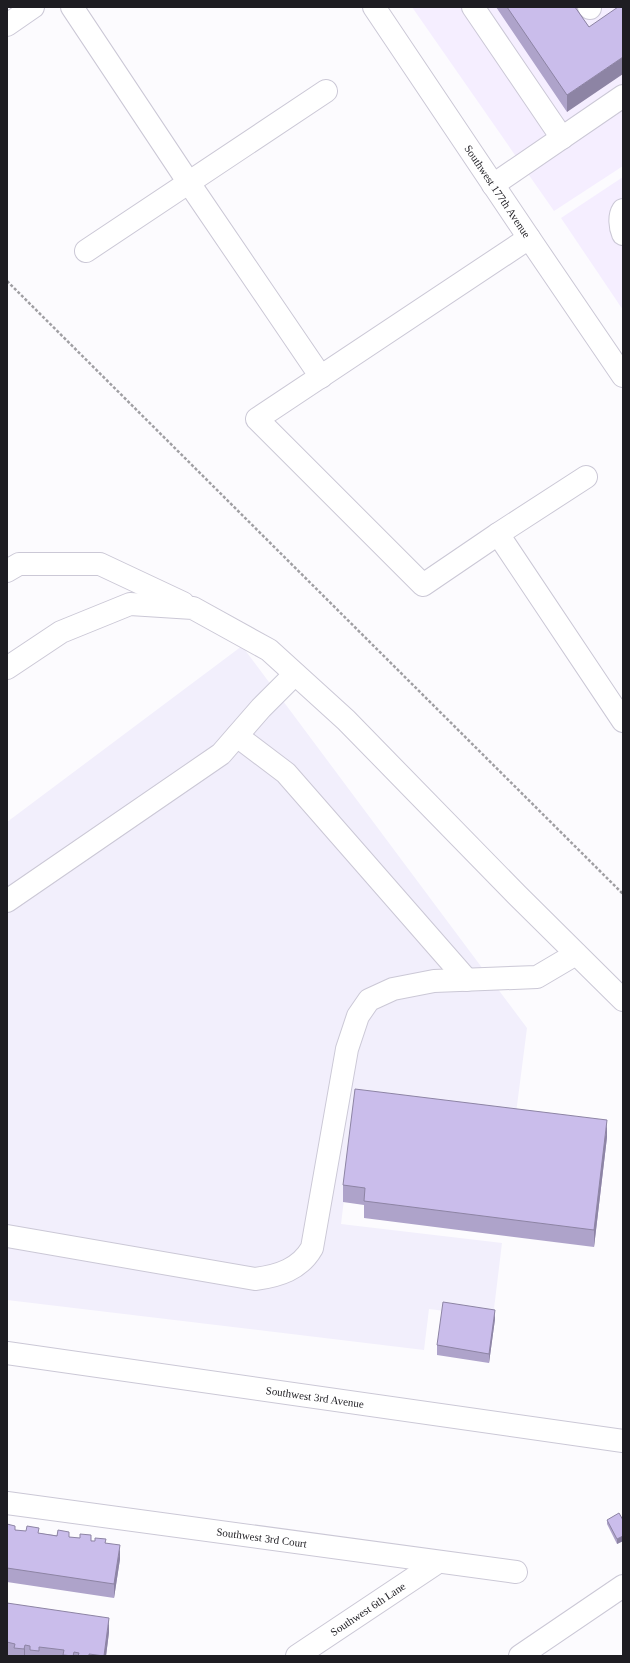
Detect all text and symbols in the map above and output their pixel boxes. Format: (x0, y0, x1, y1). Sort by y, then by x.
street label: Southwest 177th Avenue (462, 143, 533, 240)
street label: Southwest 3rd Avenue (265, 1384, 365, 1410)
street label: Southwest 3rd Court (216, 1525, 308, 1550)
street label: Southwest 6th Lane (328, 1580, 408, 1638)

